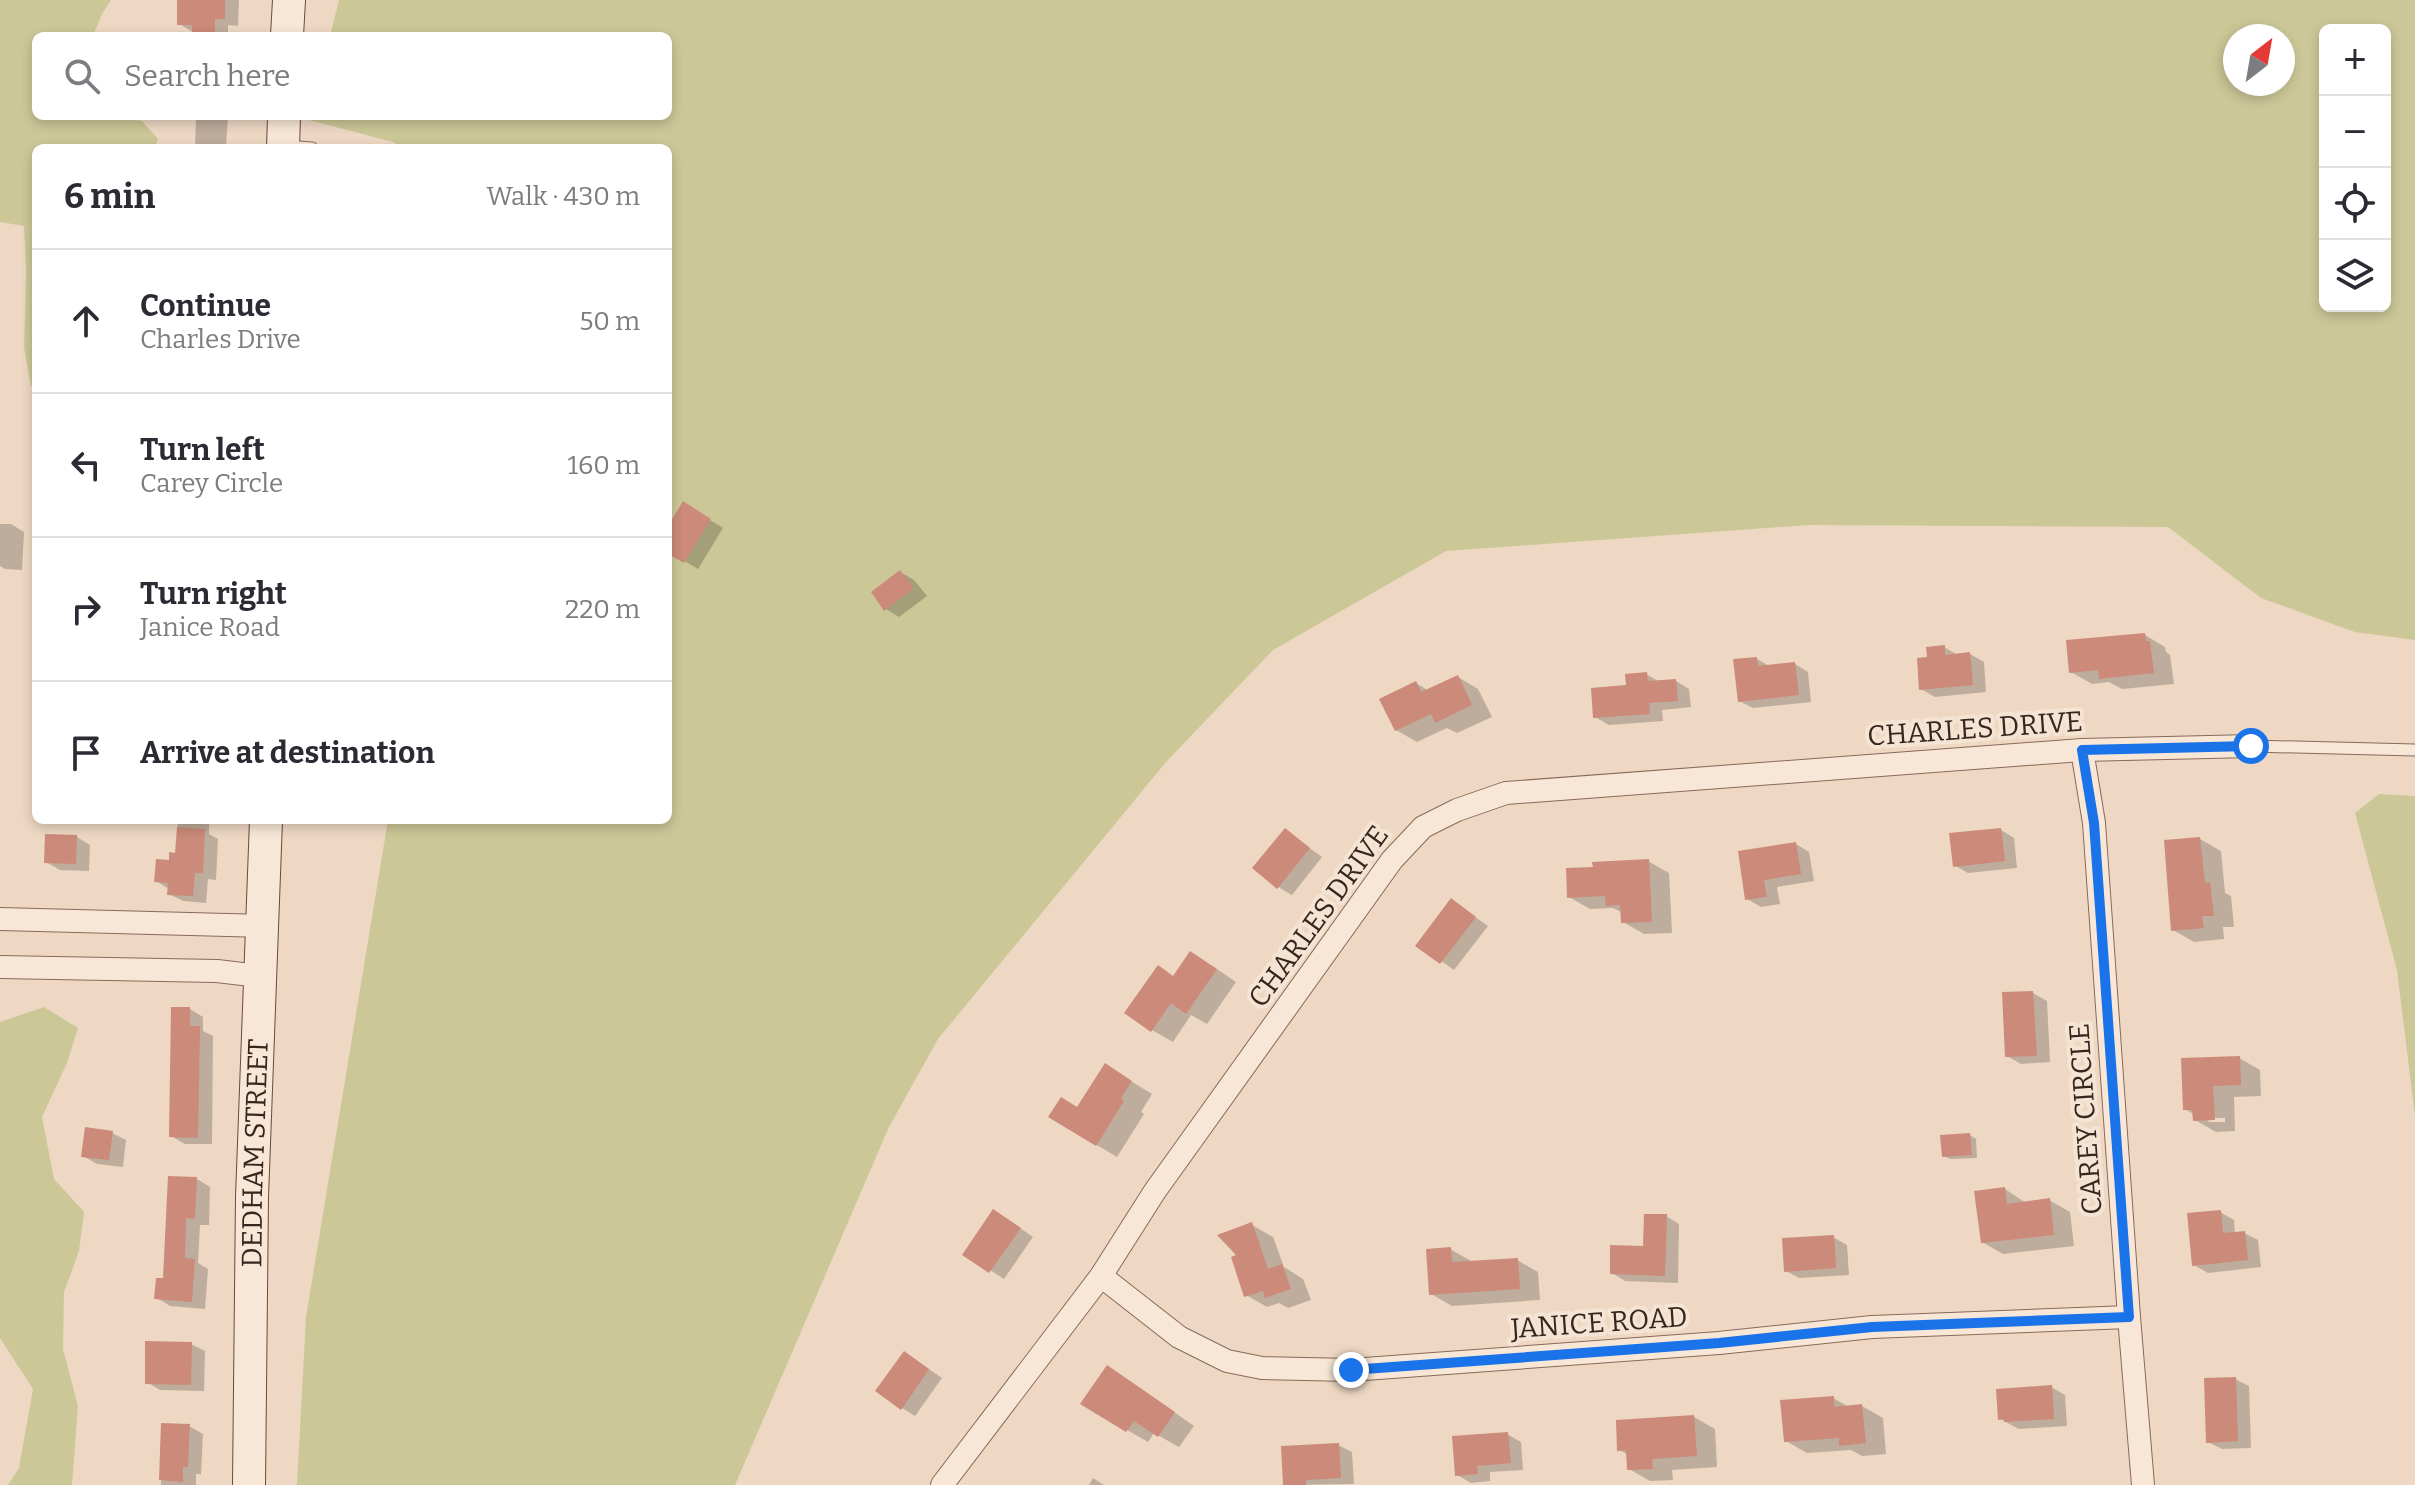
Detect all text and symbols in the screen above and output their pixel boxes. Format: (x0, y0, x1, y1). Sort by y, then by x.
north arrow (2223, 24, 2295, 96)
map controls (2319, 24, 2391, 312)
button: + (2319, 24, 2391, 96)
search box (32, 32, 672, 120)
icon: search (60, 54, 104, 98)
text: Search here (124, 58, 291, 94)
button: − (2319, 96, 2391, 168)
button: locate (2319, 168, 2391, 240)
text: 6 min (64, 176, 155, 217)
text: Walk · 430 m (487, 181, 640, 212)
button: layers (2319, 240, 2391, 312)
text: Continue (140, 288, 271, 324)
icon: ahead (64, 299, 108, 343)
text: 50 m (579, 306, 640, 337)
text: Charles Drive (140, 324, 301, 355)
text: Turn left (140, 432, 265, 468)
icon: left (64, 443, 108, 487)
text: 160 m (568, 450, 640, 481)
text: Carey Circle (140, 468, 283, 499)
text: Turn right (140, 576, 287, 612)
icon: right (64, 587, 108, 631)
text: 220 m (565, 594, 640, 625)
text: Janice Road (140, 612, 280, 643)
street label: CHARLES DRIVE (1866, 705, 2084, 752)
route start (2233, 728, 2269, 764)
icon: arrive (64, 731, 108, 775)
text: Arrive at destination (140, 735, 435, 771)
street label: CHARLES DRIVE (1242, 819, 1395, 1013)
street label: CAREY CIRCLE (2062, 1022, 2109, 1216)
street label: DEDHAM STREET (235, 1038, 275, 1268)
street label: JANICE ROAD (1509, 1300, 1688, 1345)
route end (1333, 1352, 1369, 1388)

